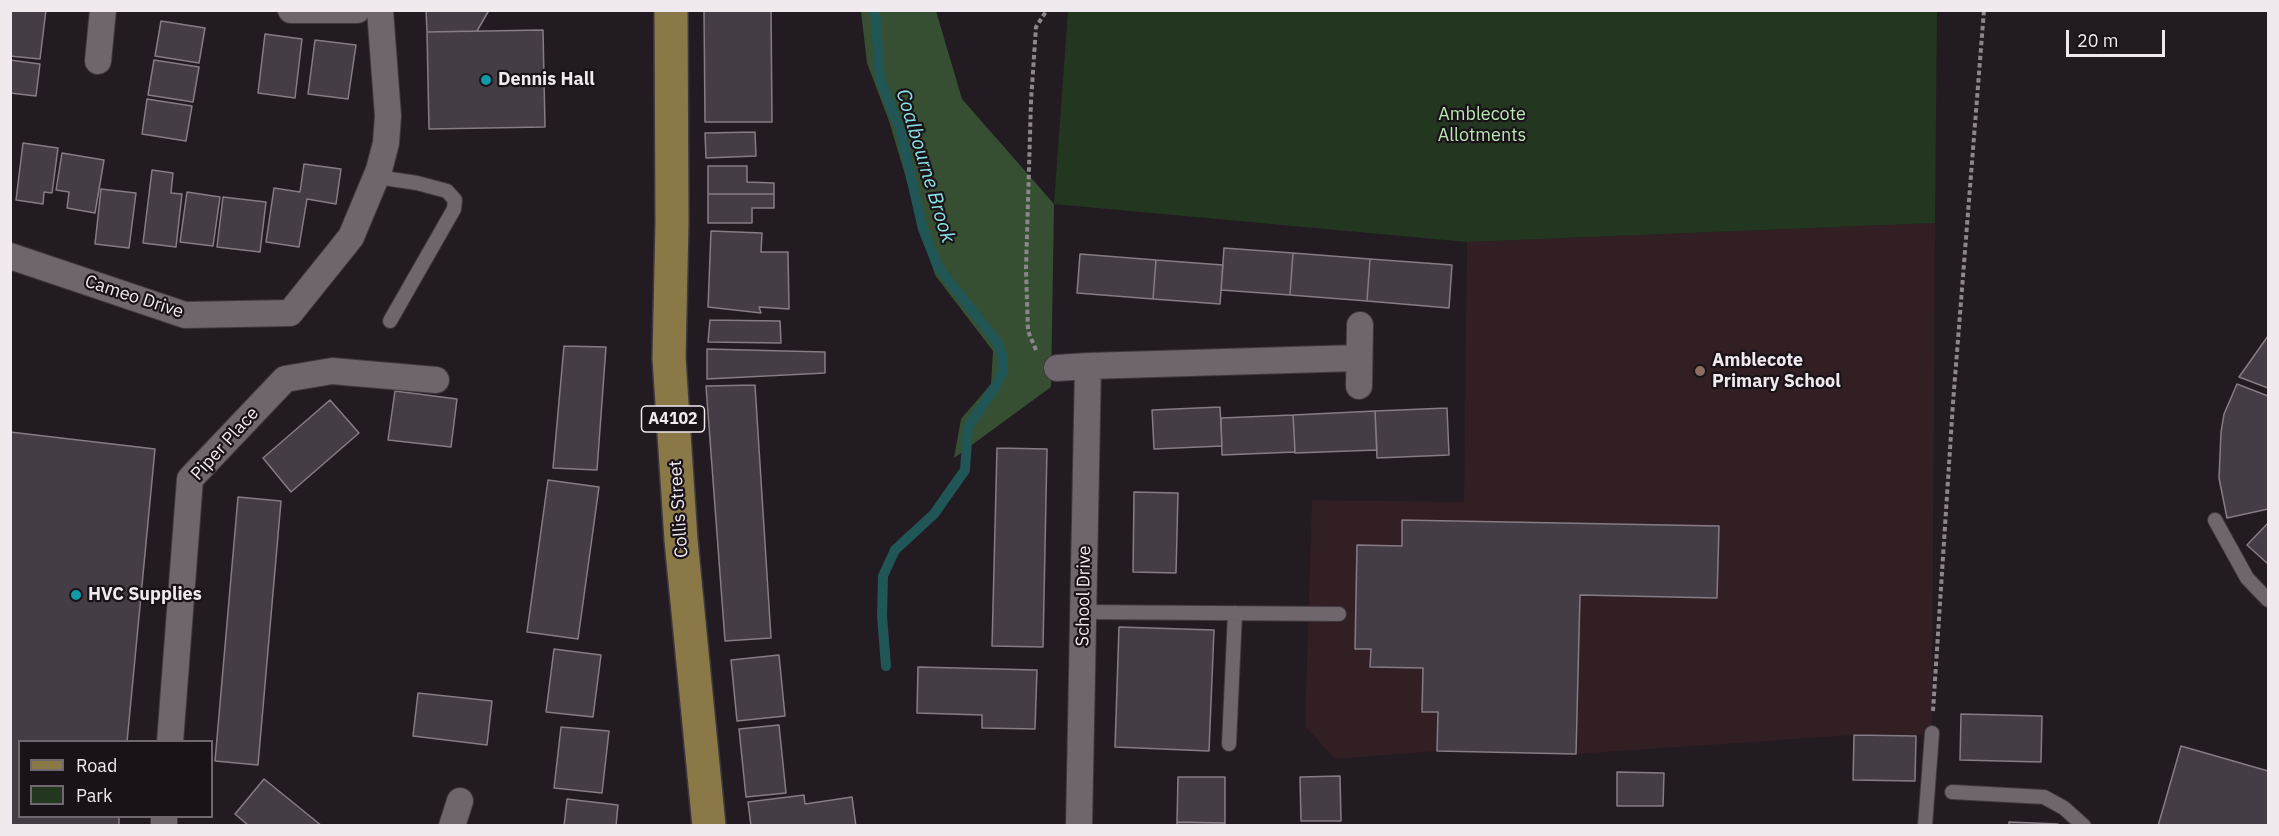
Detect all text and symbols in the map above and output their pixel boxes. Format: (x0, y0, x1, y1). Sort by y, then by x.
scale bar (2069, 18, 2168, 56)
text: 20 m (2077, 29, 2119, 52)
place label: Dennis Hall (498, 69, 595, 91)
marker: Dennis Hall (479, 73, 493, 87)
water label: Coalbourne Brook (890, 86, 960, 246)
park label: Amblecote Allotments (1438, 104, 1526, 146)
street label: Cameo Drive (82, 271, 186, 323)
place label: Amblecote Primary School (1712, 350, 1841, 392)
marker: Amblecote Primary School (1693, 364, 1707, 378)
street label: Piper Place (187, 403, 263, 485)
road number: A4102 (642, 406, 704, 432)
street label: Collis Street (665, 459, 693, 559)
street label: School Drive (1072, 545, 1096, 647)
place label: HVC Supplies (88, 584, 202, 606)
marker: HVC Supplies (69, 588, 83, 602)
legend (18, 740, 213, 818)
text: Road (76, 754, 117, 777)
text: Park (76, 784, 112, 807)

